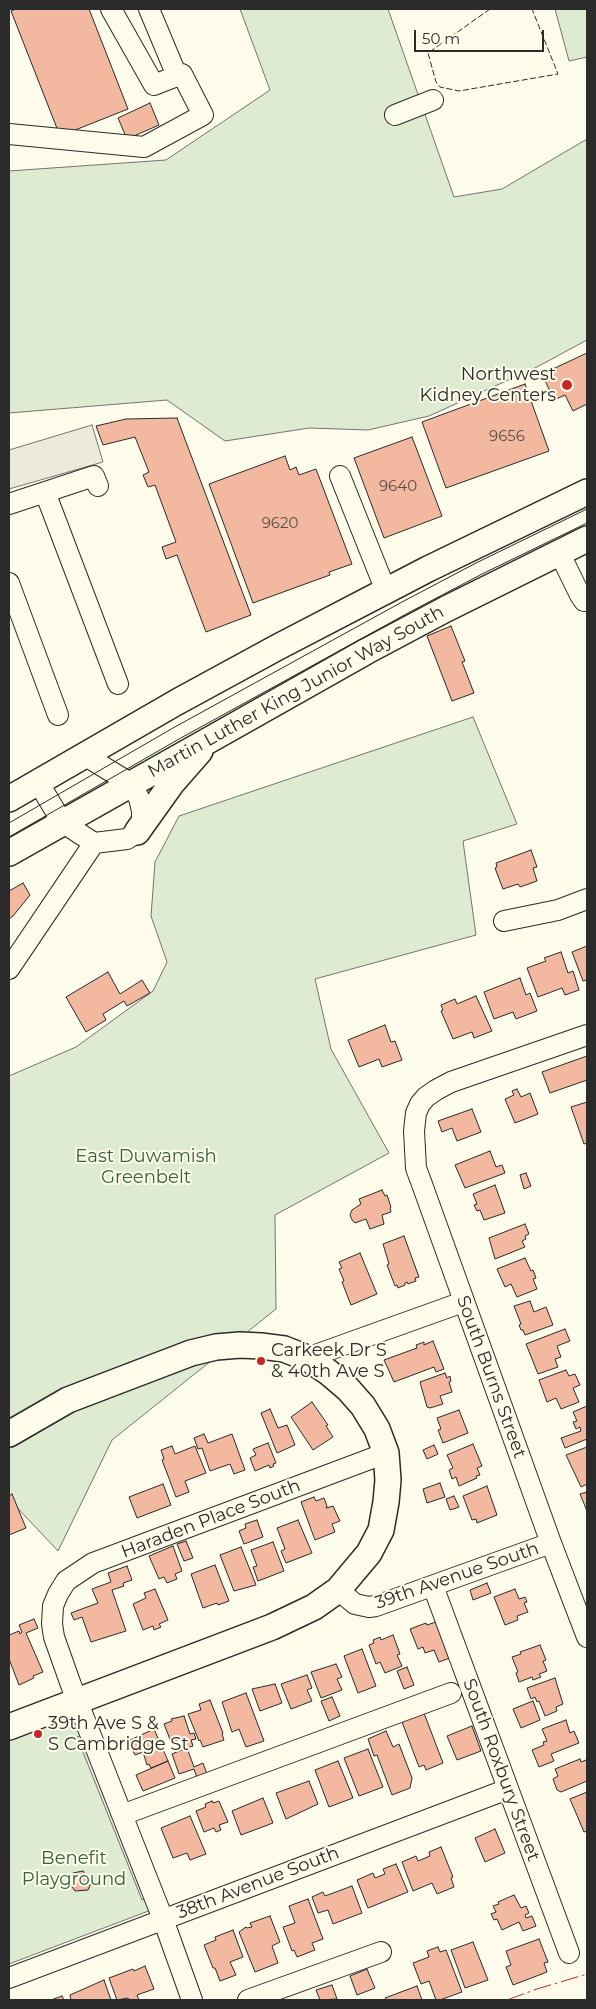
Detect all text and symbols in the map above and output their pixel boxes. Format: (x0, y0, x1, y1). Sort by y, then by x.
scale bar (416, 20, 546, 52)
text: 50 m (422, 29, 460, 48)
place label: Northwest Kidney Centers (420, 364, 556, 406)
marker: Northwest Kidney Centers (560, 378, 574, 392)
house number: 9656 (489, 428, 525, 446)
house number: 9640 (379, 478, 417, 496)
house number: 9620 (262, 515, 298, 533)
street label: Martin Luther King Junior Way South (144, 601, 448, 783)
park label: East Duwamish Greenbelt (75, 1146, 217, 1188)
street label: South Burns Street (452, 1293, 530, 1461)
place label: Carkeek Dr S & 40th Ave S (271, 1340, 387, 1382)
marker: Carkeek Dr S & 40th Ave S (255, 1355, 267, 1367)
street label: Haraden Place South (118, 1475, 304, 1563)
street label: 39th Avenue South (372, 1538, 542, 1614)
street label: South Roxbury Street (458, 1676, 544, 1864)
place label: 39th Ave S & S Cambridge St (48, 1713, 189, 1756)
marker: 39th Ave S & S Cambridge St (32, 1728, 44, 1740)
street label: 38th Avenue South (174, 1842, 342, 1924)
park label: Benefit Playground (22, 1848, 126, 1890)

